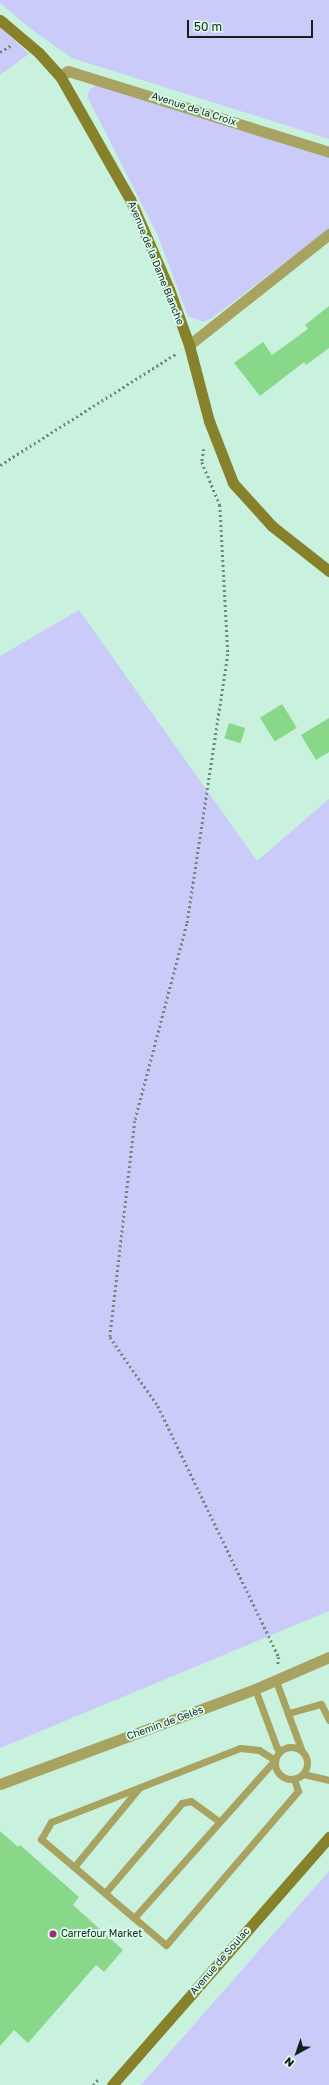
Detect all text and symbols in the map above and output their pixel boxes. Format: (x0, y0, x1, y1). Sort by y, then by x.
scale bar (189, 12, 315, 38)
text: 50 m (194, 19, 222, 34)
street label: Avenue de la Croix (150, 90, 238, 128)
street label: Avenue de la Dame Blanche (126, 199, 186, 327)
street label: Chemin de Gelès (125, 1704, 205, 1742)
street label: Avenue de Soulac (188, 1925, 252, 1997)
place label: Carrefour Market (61, 1928, 142, 1940)
marker: Carrefour Market (48, 1929, 58, 1939)
north arrow (277, 2033, 317, 2073)
text: N (282, 2055, 296, 2070)

